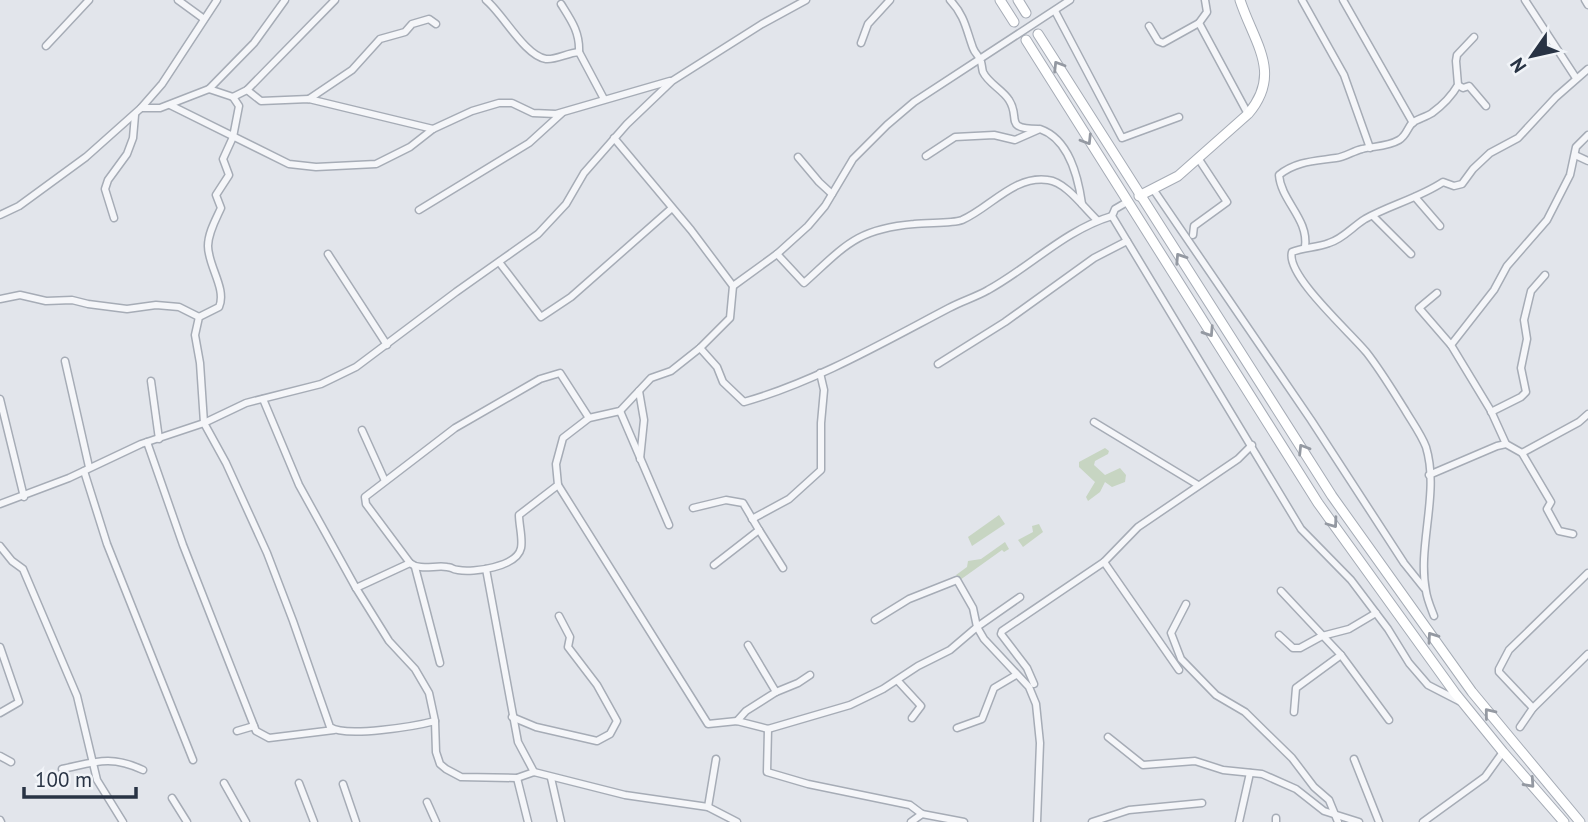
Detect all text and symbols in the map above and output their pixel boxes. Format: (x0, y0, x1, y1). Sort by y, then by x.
north arrow (1497, 21, 1567, 91)
text: N (1504, 54, 1531, 77)
one-way arrow (1054, 60, 1067, 73)
one-way arrow (1079, 132, 1092, 145)
one-way arrow (1176, 253, 1188, 266)
one-way arrow (1201, 324, 1214, 337)
one-way arrow (1298, 444, 1311, 457)
one-way arrow (1324, 515, 1337, 528)
one-way arrow (1428, 632, 1440, 645)
one-way arrow (1485, 709, 1497, 722)
scale bar (24, 756, 136, 800)
text: 100 m (35, 766, 92, 793)
one-way arrow (1522, 775, 1534, 788)

